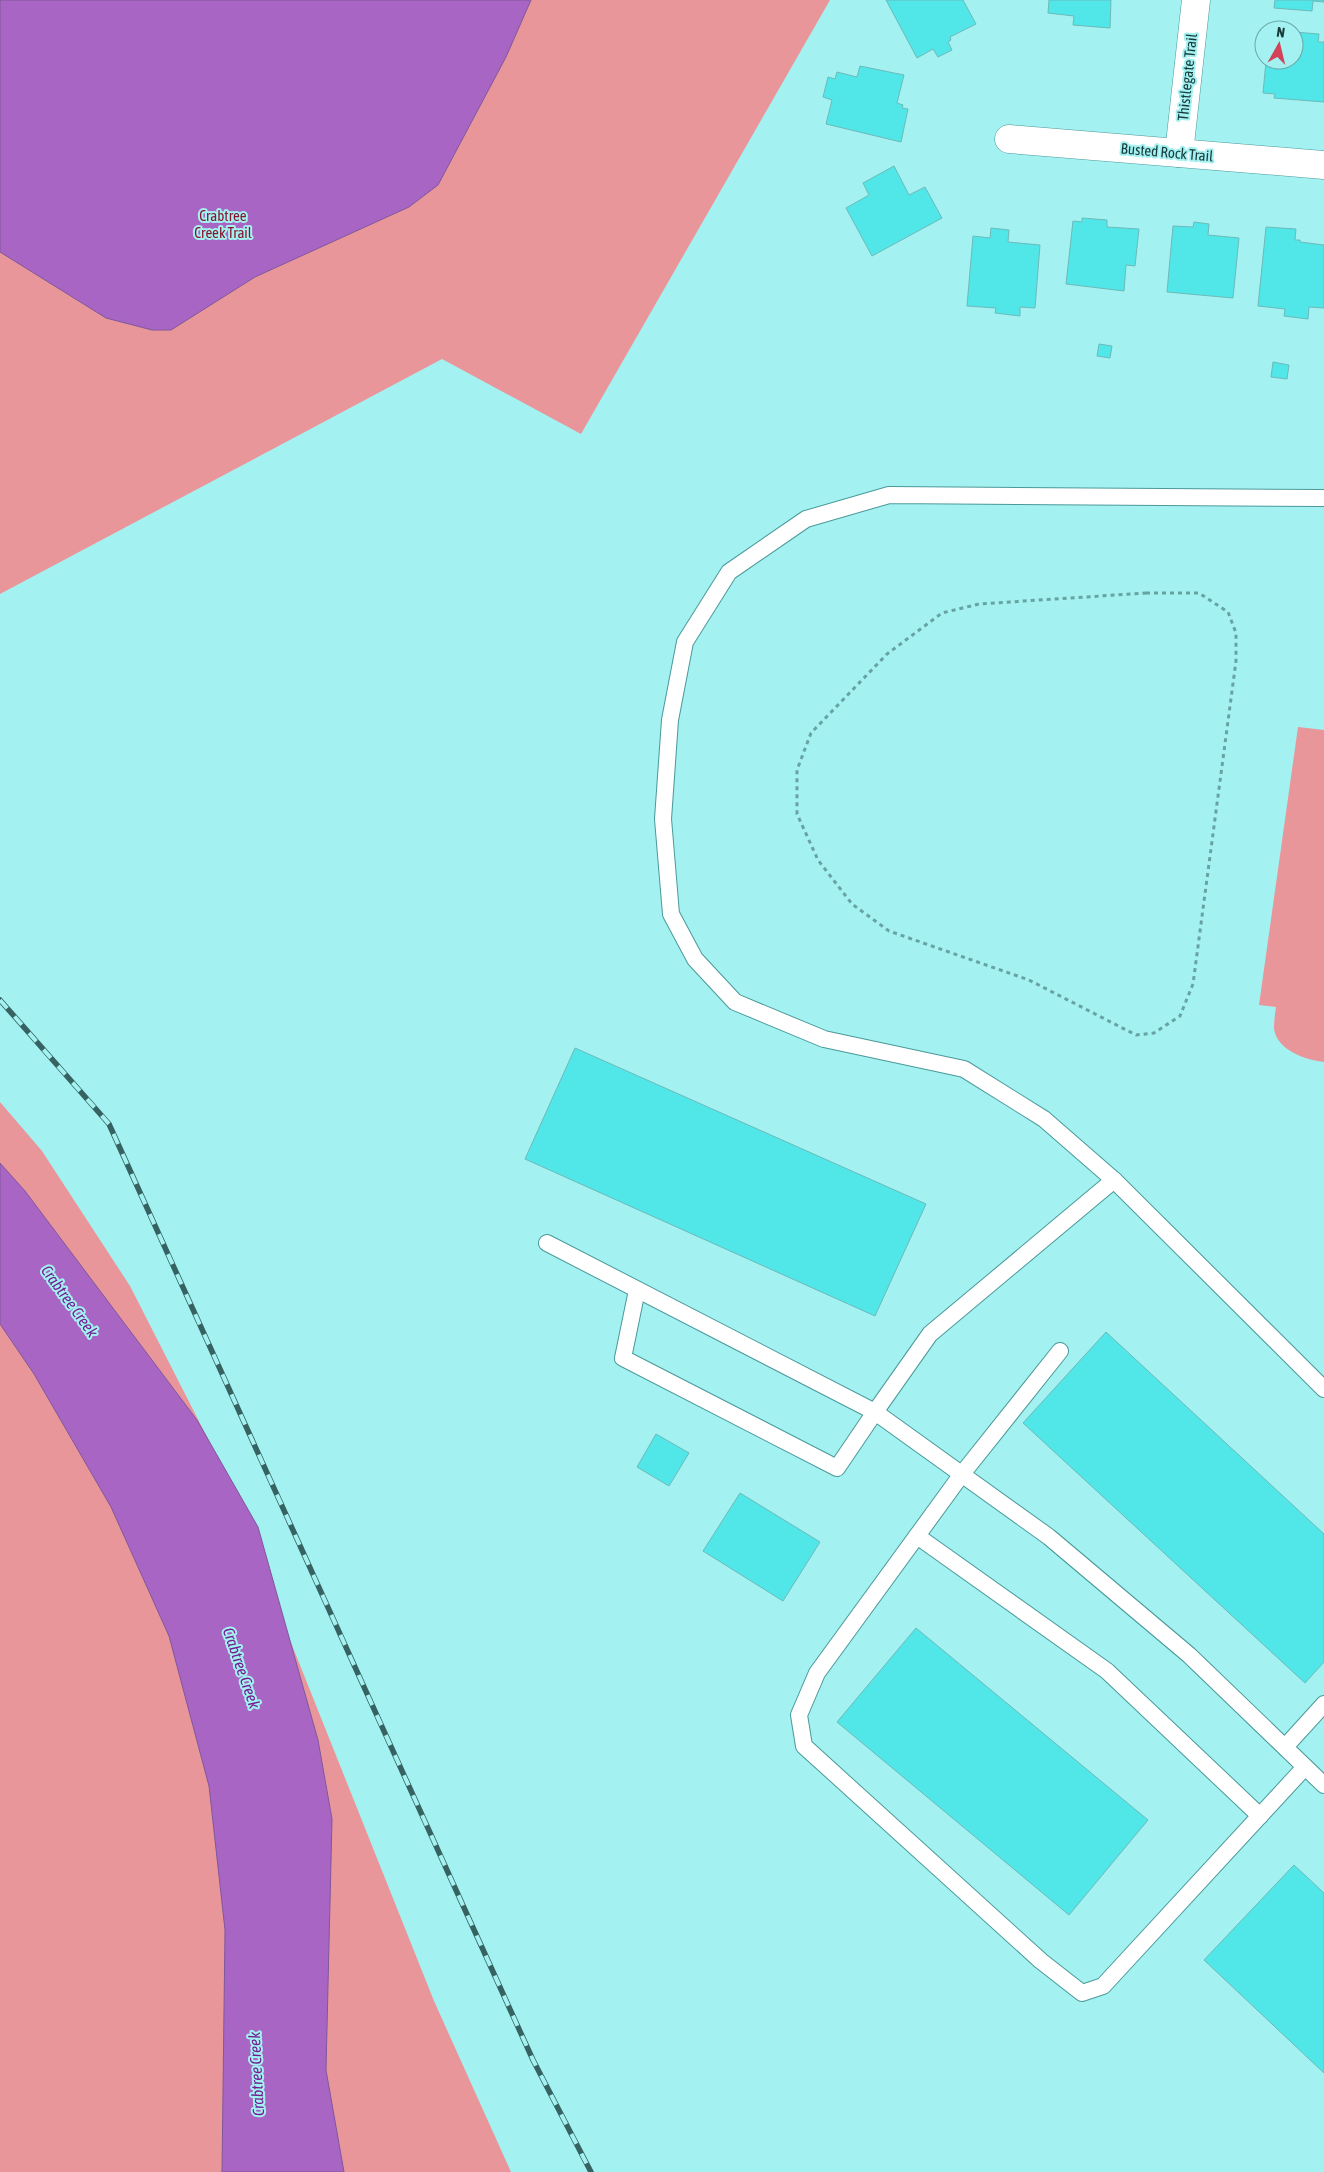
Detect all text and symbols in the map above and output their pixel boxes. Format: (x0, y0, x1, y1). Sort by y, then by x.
north arrow (1254, 20, 1304, 70)
text: N (1276, 24, 1286, 41)
street label: Thistlegate Trail (1174, 33, 1200, 121)
street label: Busted Rock Trail (1120, 139, 1214, 165)
park label: Crabtree Creek Trail (194, 207, 252, 241)
water label: Crabtree Creek (38, 1262, 103, 1341)
water label: Crabtree Creek (220, 1625, 265, 1712)
water label: Crabtree Creek (245, 2030, 267, 2117)

